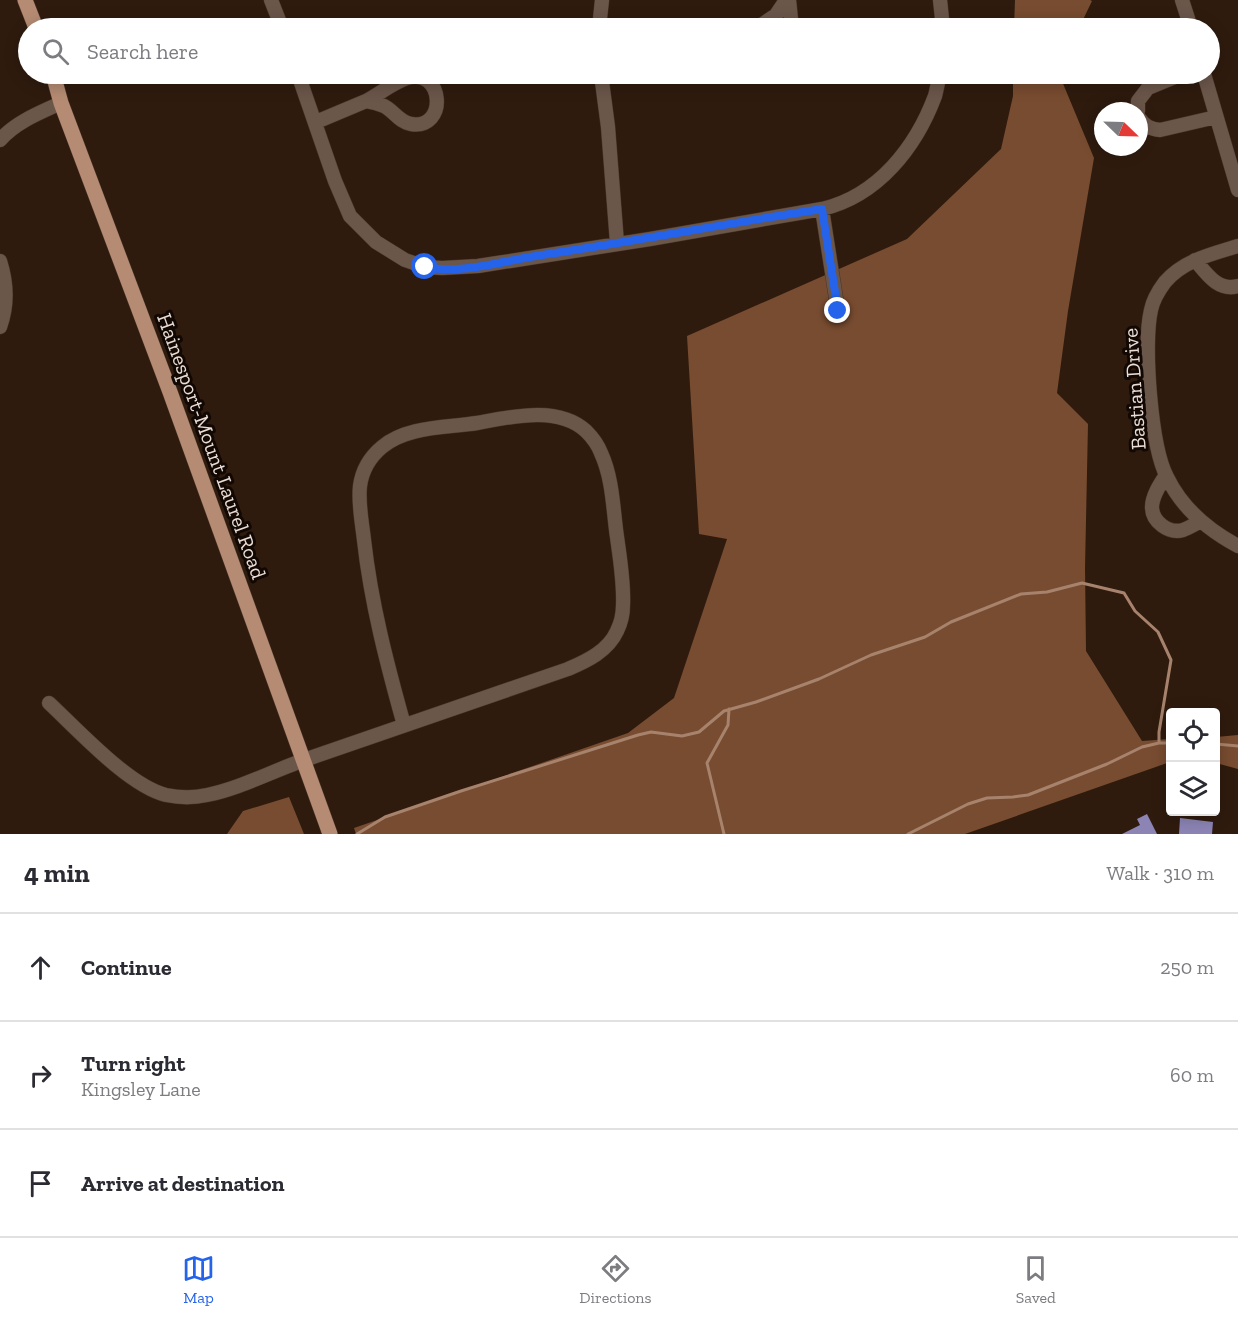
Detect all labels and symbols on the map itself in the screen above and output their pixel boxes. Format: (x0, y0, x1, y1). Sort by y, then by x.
north arrow (1094, 102, 1148, 156)
route start (411, 253, 437, 279)
route end (824, 297, 850, 323)
street label: Hainesport-Mount Laurel Road (152, 310, 272, 583)
street label: Bastian Drive (1117, 327, 1151, 451)

